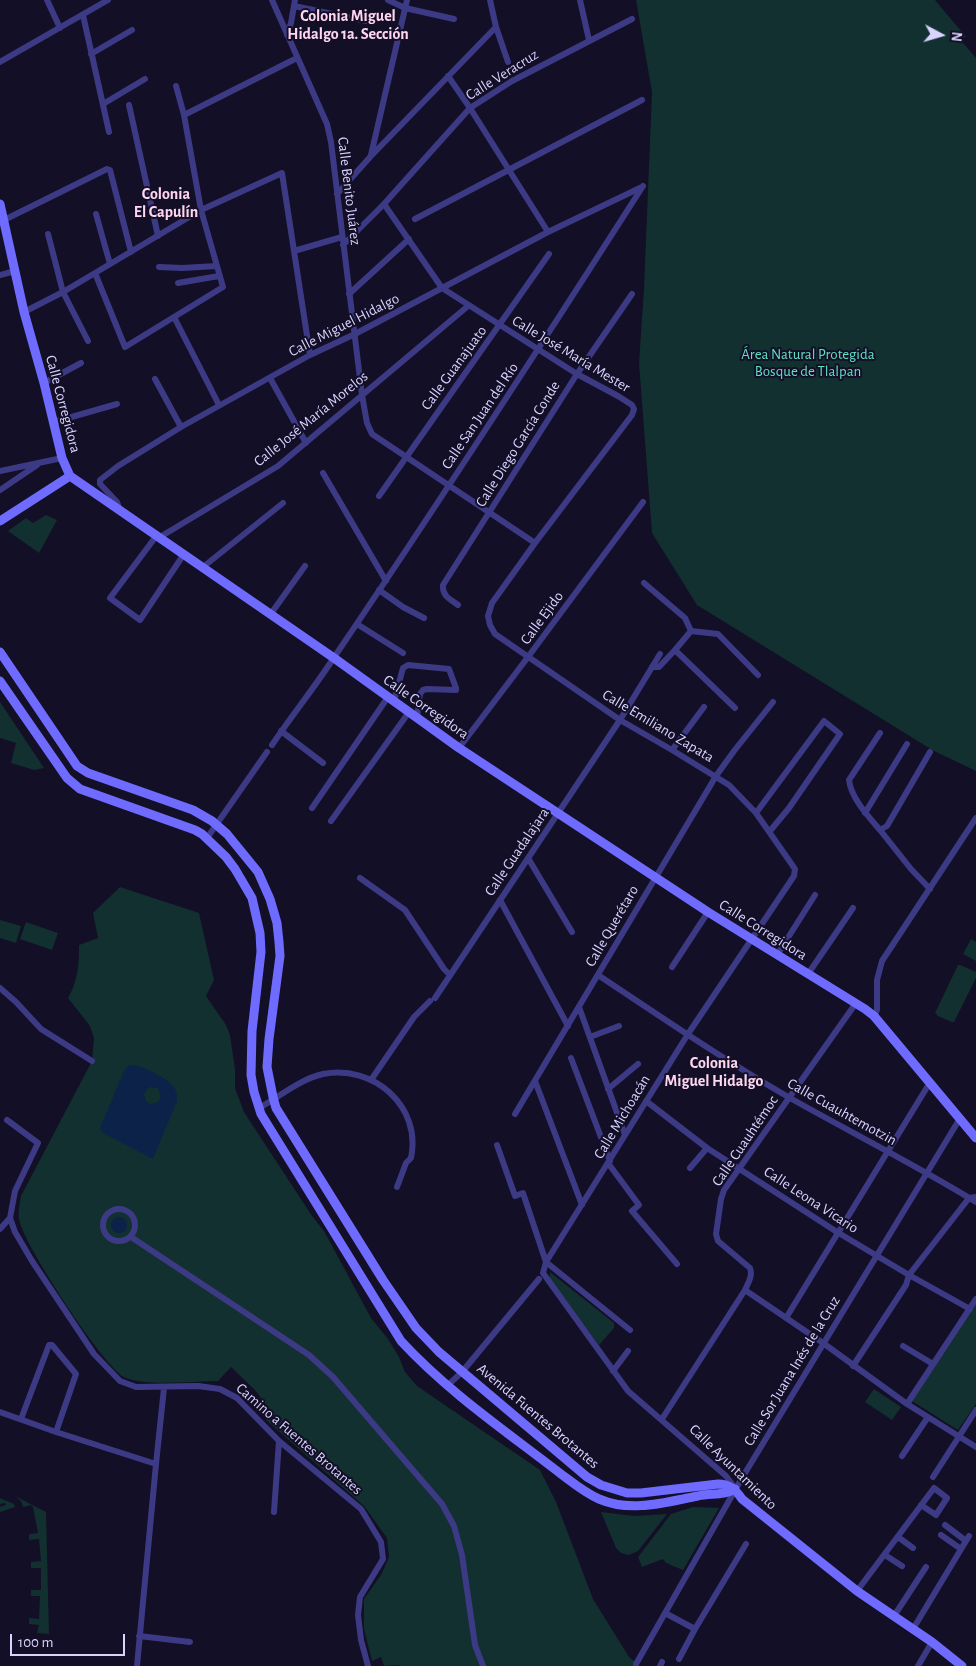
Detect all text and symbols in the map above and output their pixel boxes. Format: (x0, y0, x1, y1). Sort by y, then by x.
district label: Colonia Miguel Hidalgo 1a. Sección (287, 6, 409, 44)
north arrow (916, 10, 966, 60)
text: N (948, 31, 963, 42)
street label: Calle Veracruz (462, 46, 542, 104)
street label: Calle Benito Juárez (333, 136, 365, 246)
district label: Colonia El Capulín (134, 184, 198, 222)
street label: Calle Miguel Hidalgo (286, 289, 402, 361)
street label: Calle José María Mester (509, 312, 633, 396)
street label: Calle Guanajuato (417, 322, 491, 414)
park label: Área Natural Protegida Bosque de Tlalpan (741, 345, 875, 380)
street label: Calle Corregidora (41, 353, 85, 455)
street label: Calle San Juan del Río (438, 359, 522, 473)
street label: Calle José María Morelos (250, 367, 372, 471)
street label: Calle Diego García Conde (472, 378, 564, 510)
street label: Calle Ejido (517, 588, 567, 648)
street label: Calle Corregidora (380, 671, 472, 743)
street label: Calle Emiliano Zapata (599, 686, 717, 766)
street label: Calle Guadalajara (481, 804, 553, 900)
street label: Calle Querétaro (581, 882, 643, 970)
street label: Calle Corregidora (716, 896, 810, 964)
district label: Colonia Miguel Hidalgo (665, 1053, 763, 1091)
street label: Calle Michoacán (590, 1072, 654, 1162)
street label: Calle Cuauhtemotzin (784, 1074, 900, 1150)
street label: Calle Cuauhtémoc (708, 1092, 782, 1190)
street label: Calle Leona Vicario (760, 1163, 862, 1237)
street label: Calle Sor Juana Inés de la Cruz (740, 1293, 844, 1449)
street label: Avenida Fuentes Brotantes (473, 1360, 603, 1472)
street label: Camino a Fuentes Brotantes (232, 1379, 366, 1499)
street label: Calle Ayuntamiento (685, 1420, 781, 1514)
scale bar (12, 1624, 128, 1656)
text: 100 m (18, 1635, 53, 1650)

